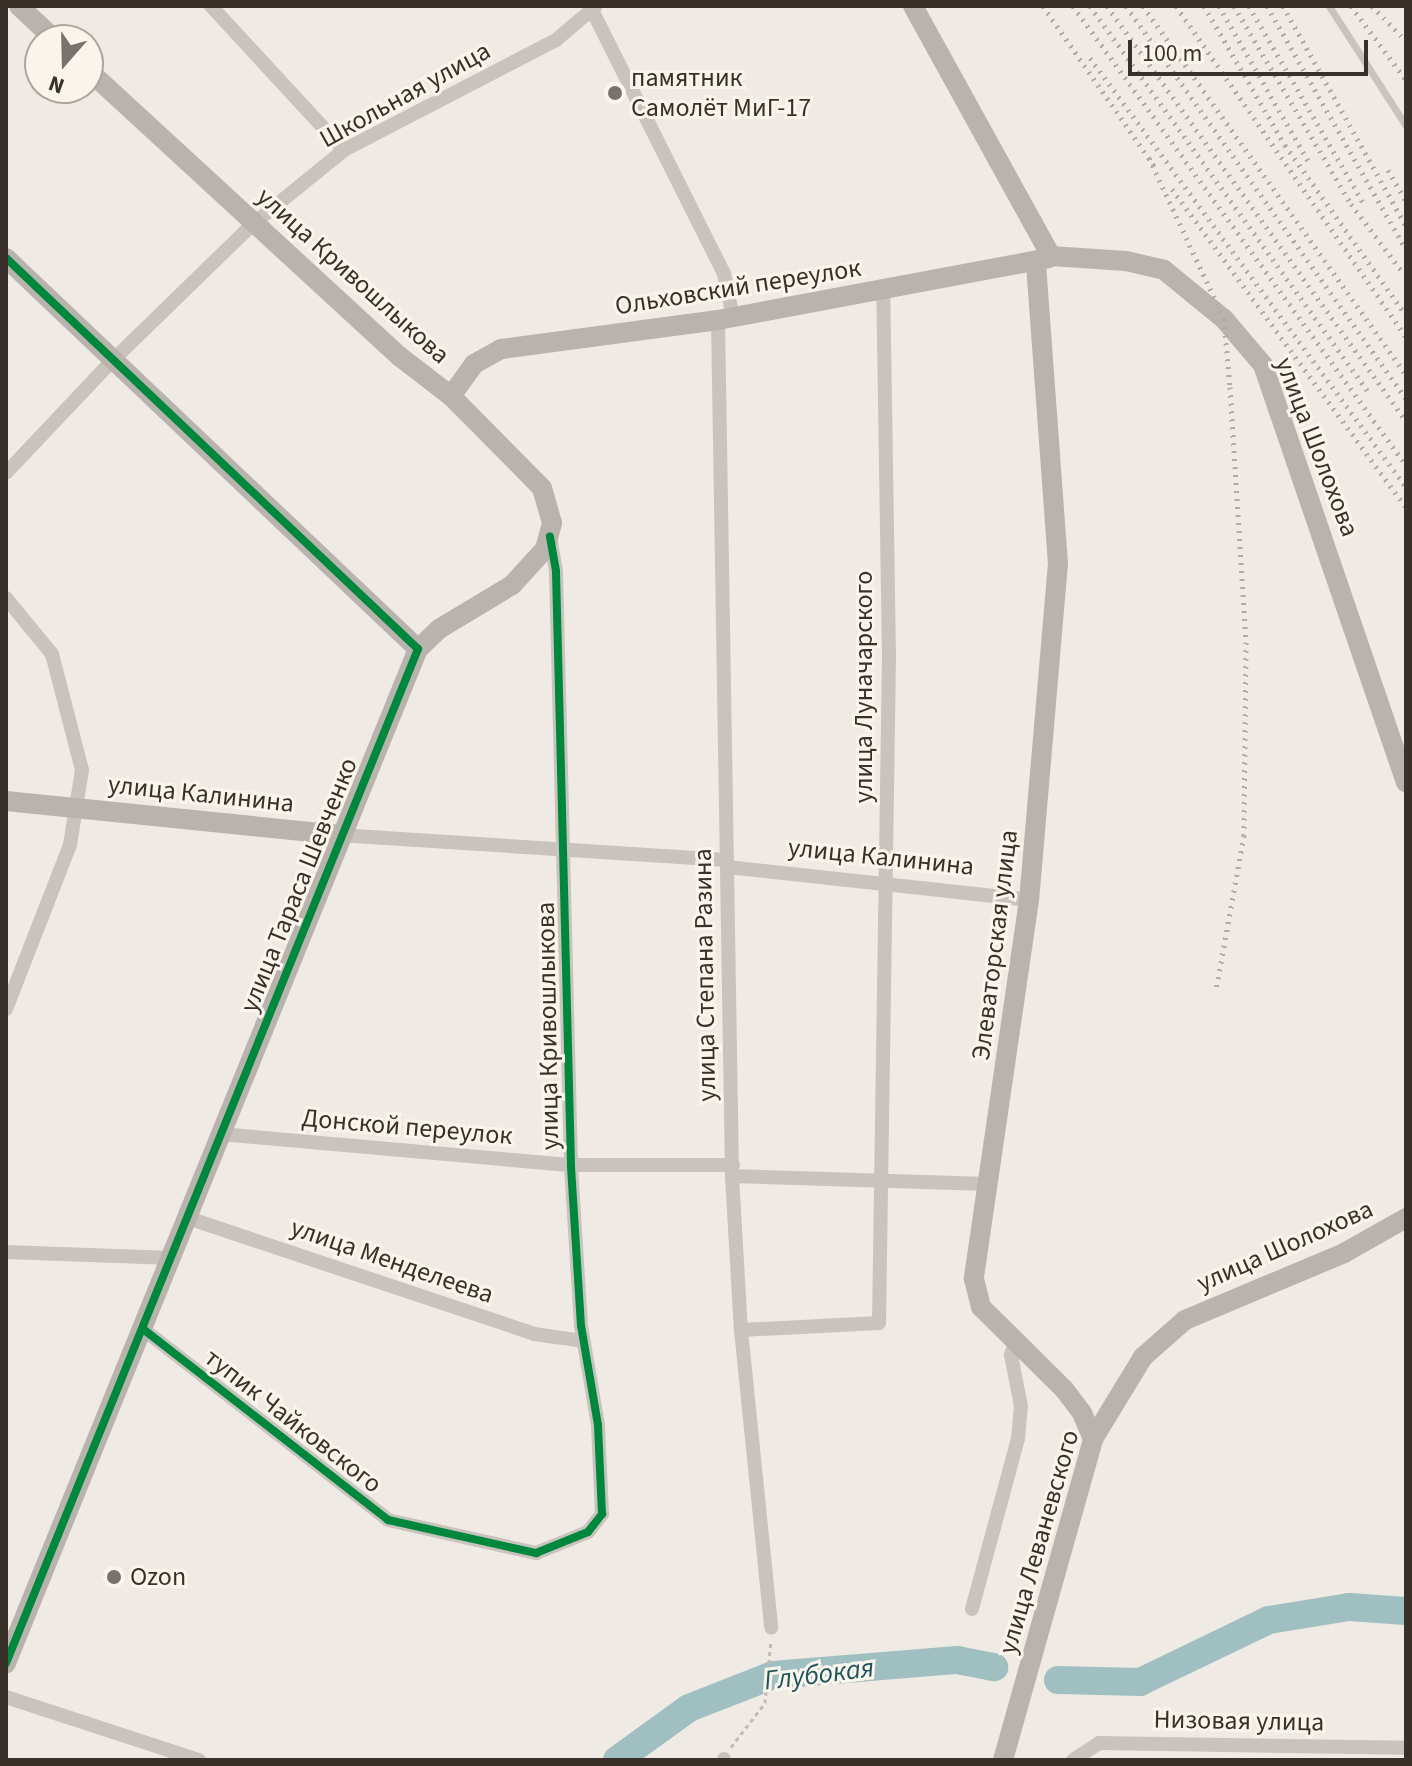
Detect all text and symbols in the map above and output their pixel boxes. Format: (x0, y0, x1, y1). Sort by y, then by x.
north arrow (24, 24, 104, 104)
scale bar (1132, 24, 1372, 74)
street label: Школьная улица (314, 35, 496, 155)
text: 100 m (1142, 36, 1202, 71)
place label: памятник Самолёт МиГ-17 (631, 62, 811, 124)
text: N (44, 67, 69, 102)
marker: памятник Самолёт МиГ-17 (606, 84, 624, 102)
street label: улица Кривошлыкова (250, 181, 456, 371)
street label: Ольховский переулок (613, 252, 863, 322)
street label: улица Шолохова (1269, 353, 1365, 541)
street label: улица Луначарского (848, 571, 880, 803)
street label: улица Тараса Шевченко (234, 753, 364, 1017)
street label: улица Калинина (106, 769, 296, 819)
street label: Элеваторская улица (965, 828, 1025, 1062)
street label: улица Калинина (786, 832, 976, 882)
street label: улица Степана Разина (687, 848, 723, 1102)
street label: улица Кривошлыкова (530, 902, 566, 1150)
street label: Донской переулок (300, 1102, 514, 1152)
street label: улица Шолохова (1192, 1193, 1378, 1299)
street label: улица Менделеева (286, 1212, 498, 1310)
street label: тупик Чайковского (198, 1342, 388, 1500)
street label: улица Леваневского (992, 1426, 1086, 1658)
place label: Ozon (130, 1561, 186, 1593)
marker: Ozon (105, 1568, 123, 1586)
water label: Глубокая (762, 1651, 876, 1697)
street label: Низовая улица (1153, 1704, 1325, 1738)

